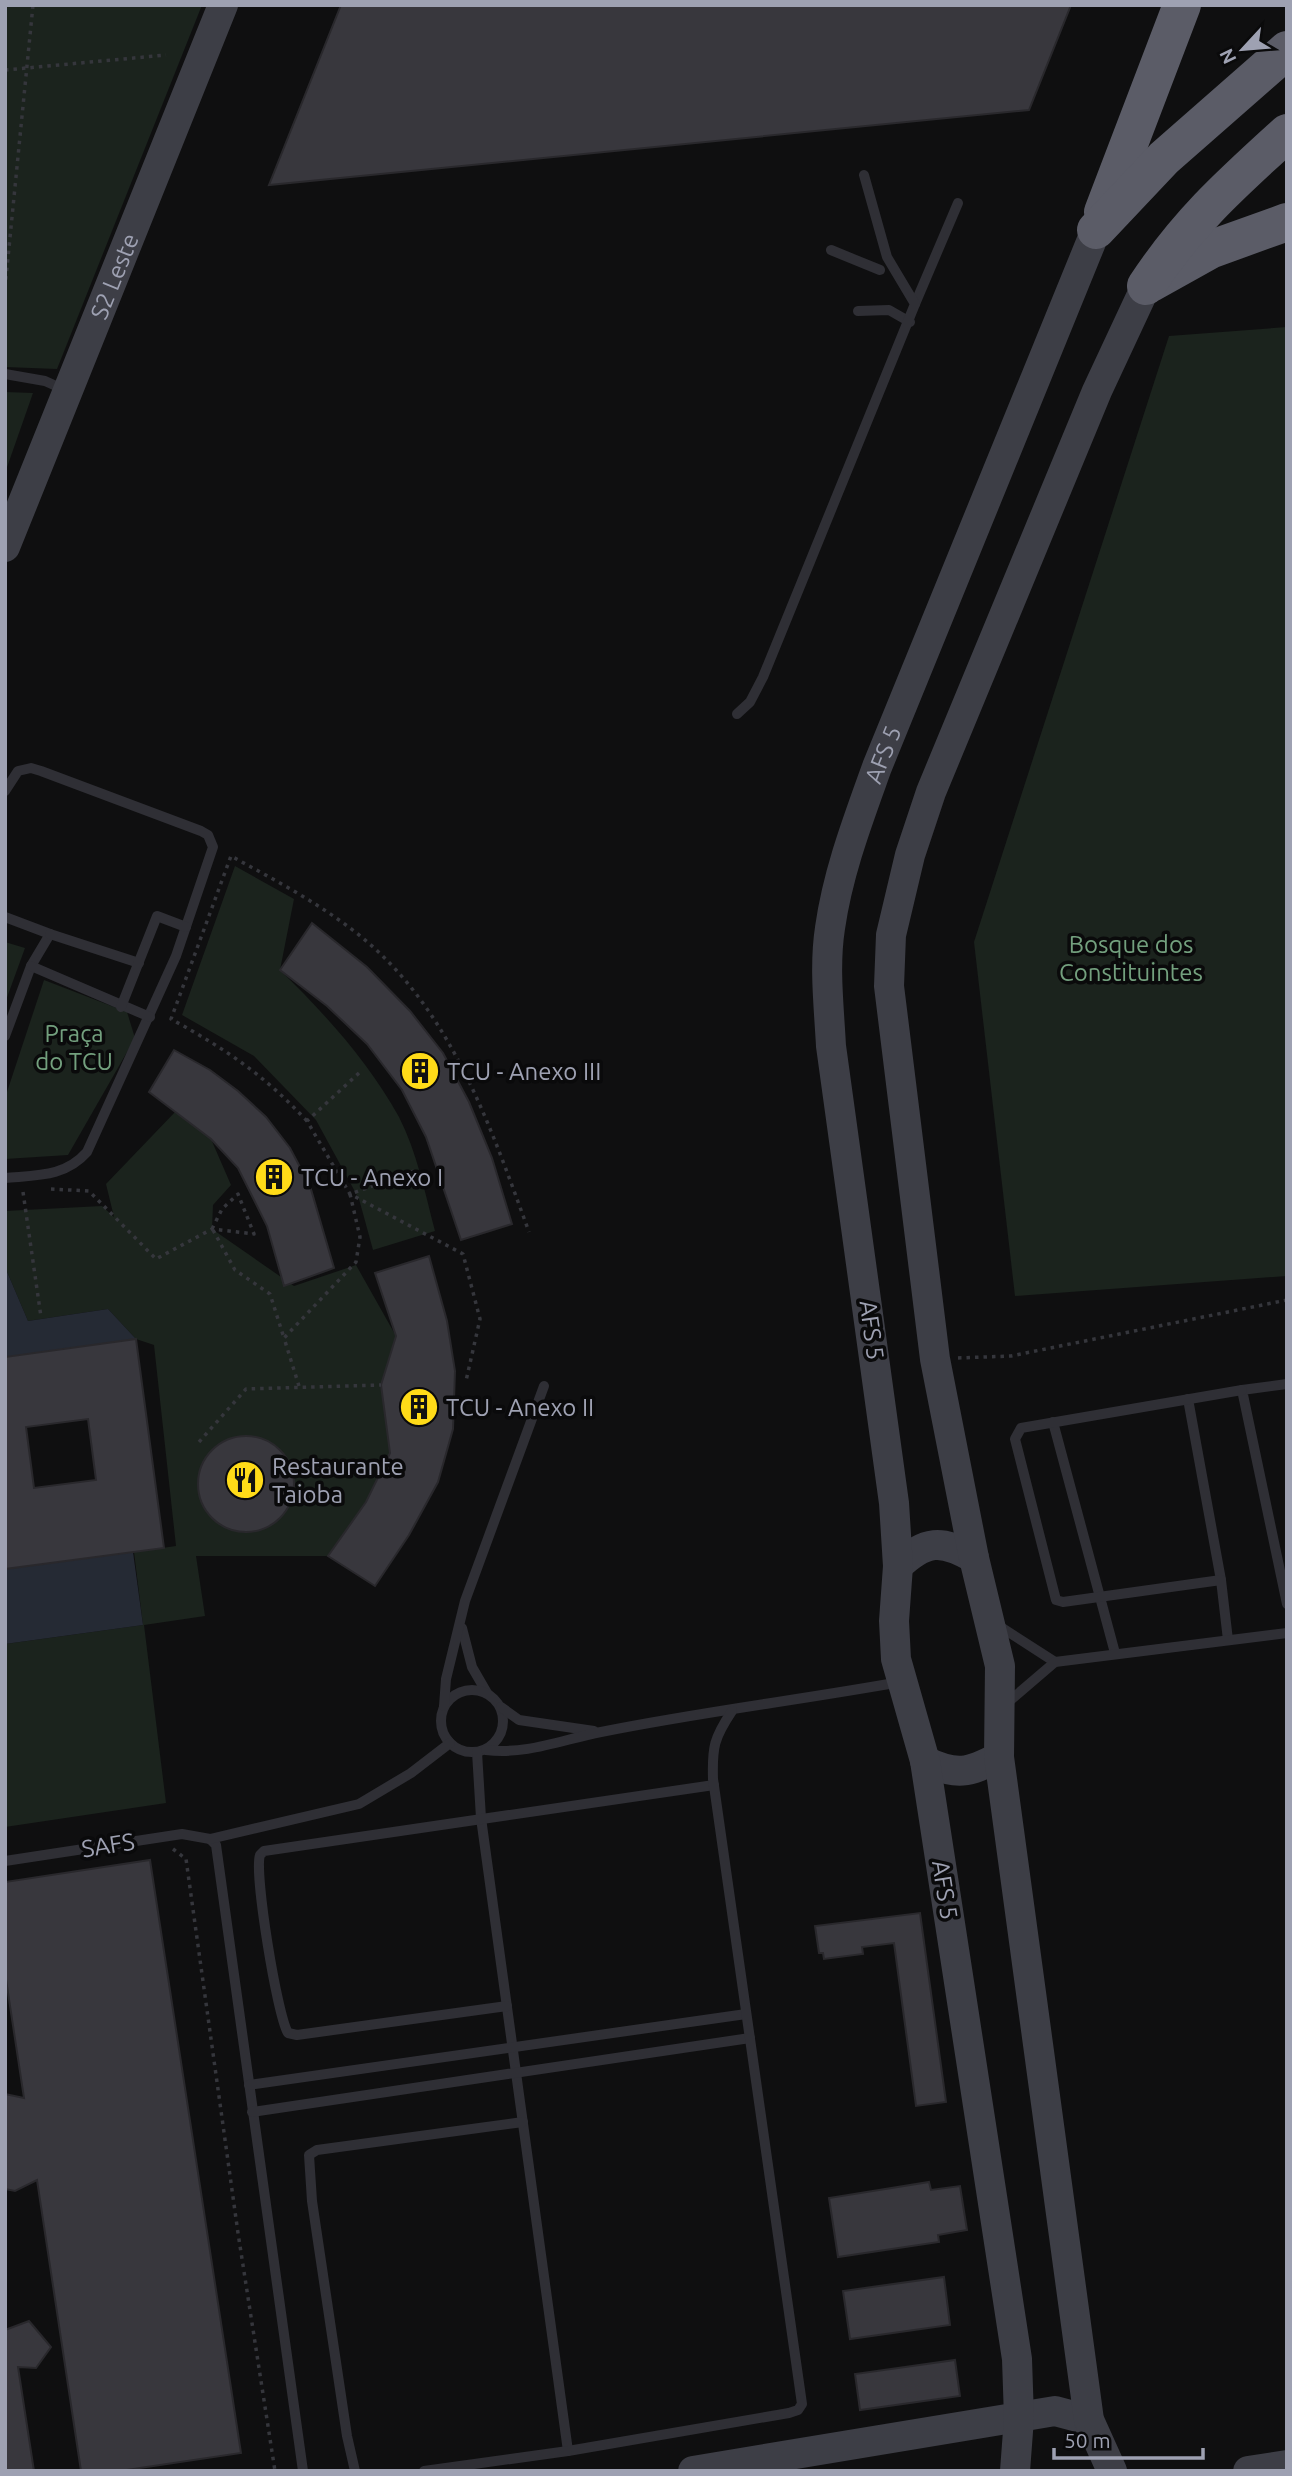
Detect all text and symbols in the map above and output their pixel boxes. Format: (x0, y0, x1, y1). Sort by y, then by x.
north arrow (1208, 14, 1278, 84)
text: N (1215, 45, 1241, 68)
street label: S2 Leste (85, 229, 143, 323)
street label: AFS 5 (859, 721, 906, 787)
park label: Bosque dos Constituintes (1059, 931, 1203, 986)
park label: Praça do TCU (35, 1020, 113, 1075)
building icon: TCU - Anexo III (399, 1050, 441, 1092)
place label: TCU - Anexo III (447, 1058, 601, 1085)
building icon: TCU - Anexo I (253, 1156, 295, 1198)
place label: TCU - Anexo I (301, 1164, 443, 1191)
street label: AFS 5 (854, 1298, 890, 1362)
building icon: TCU - Anexo II (398, 1386, 440, 1428)
place label: TCU - Anexo II (446, 1394, 594, 1421)
place label: Restaurante Taioba (272, 1453, 404, 1508)
restaurant icon: Restaurante Taioba (224, 1459, 266, 1501)
street label: SAFS (80, 1827, 136, 1863)
street label: AFS 5 (927, 1858, 963, 1922)
scale bar (1054, 2416, 1203, 2460)
text: 50 m (1064, 2428, 1111, 2452)

